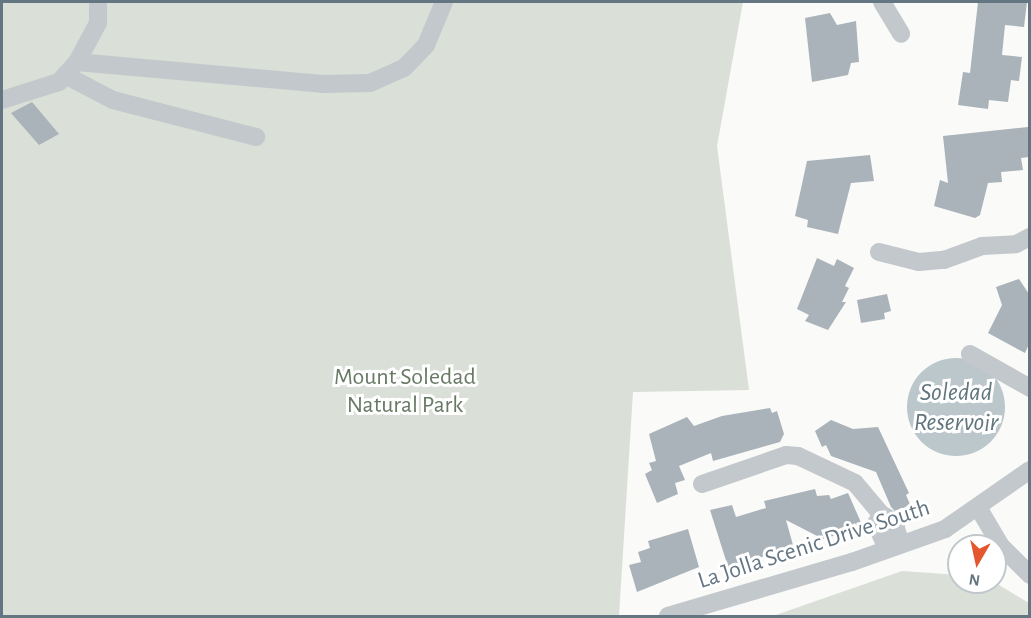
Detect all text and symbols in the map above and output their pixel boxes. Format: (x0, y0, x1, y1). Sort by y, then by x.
park label: Mount Soledad Natural Park (334, 364, 476, 420)
water label: Soledad Reservoir (914, 377, 998, 438)
street label: La Jolla Scenic Drive South (694, 494, 934, 596)
north arrow (947, 534, 1007, 594)
text: N (968, 571, 981, 589)

